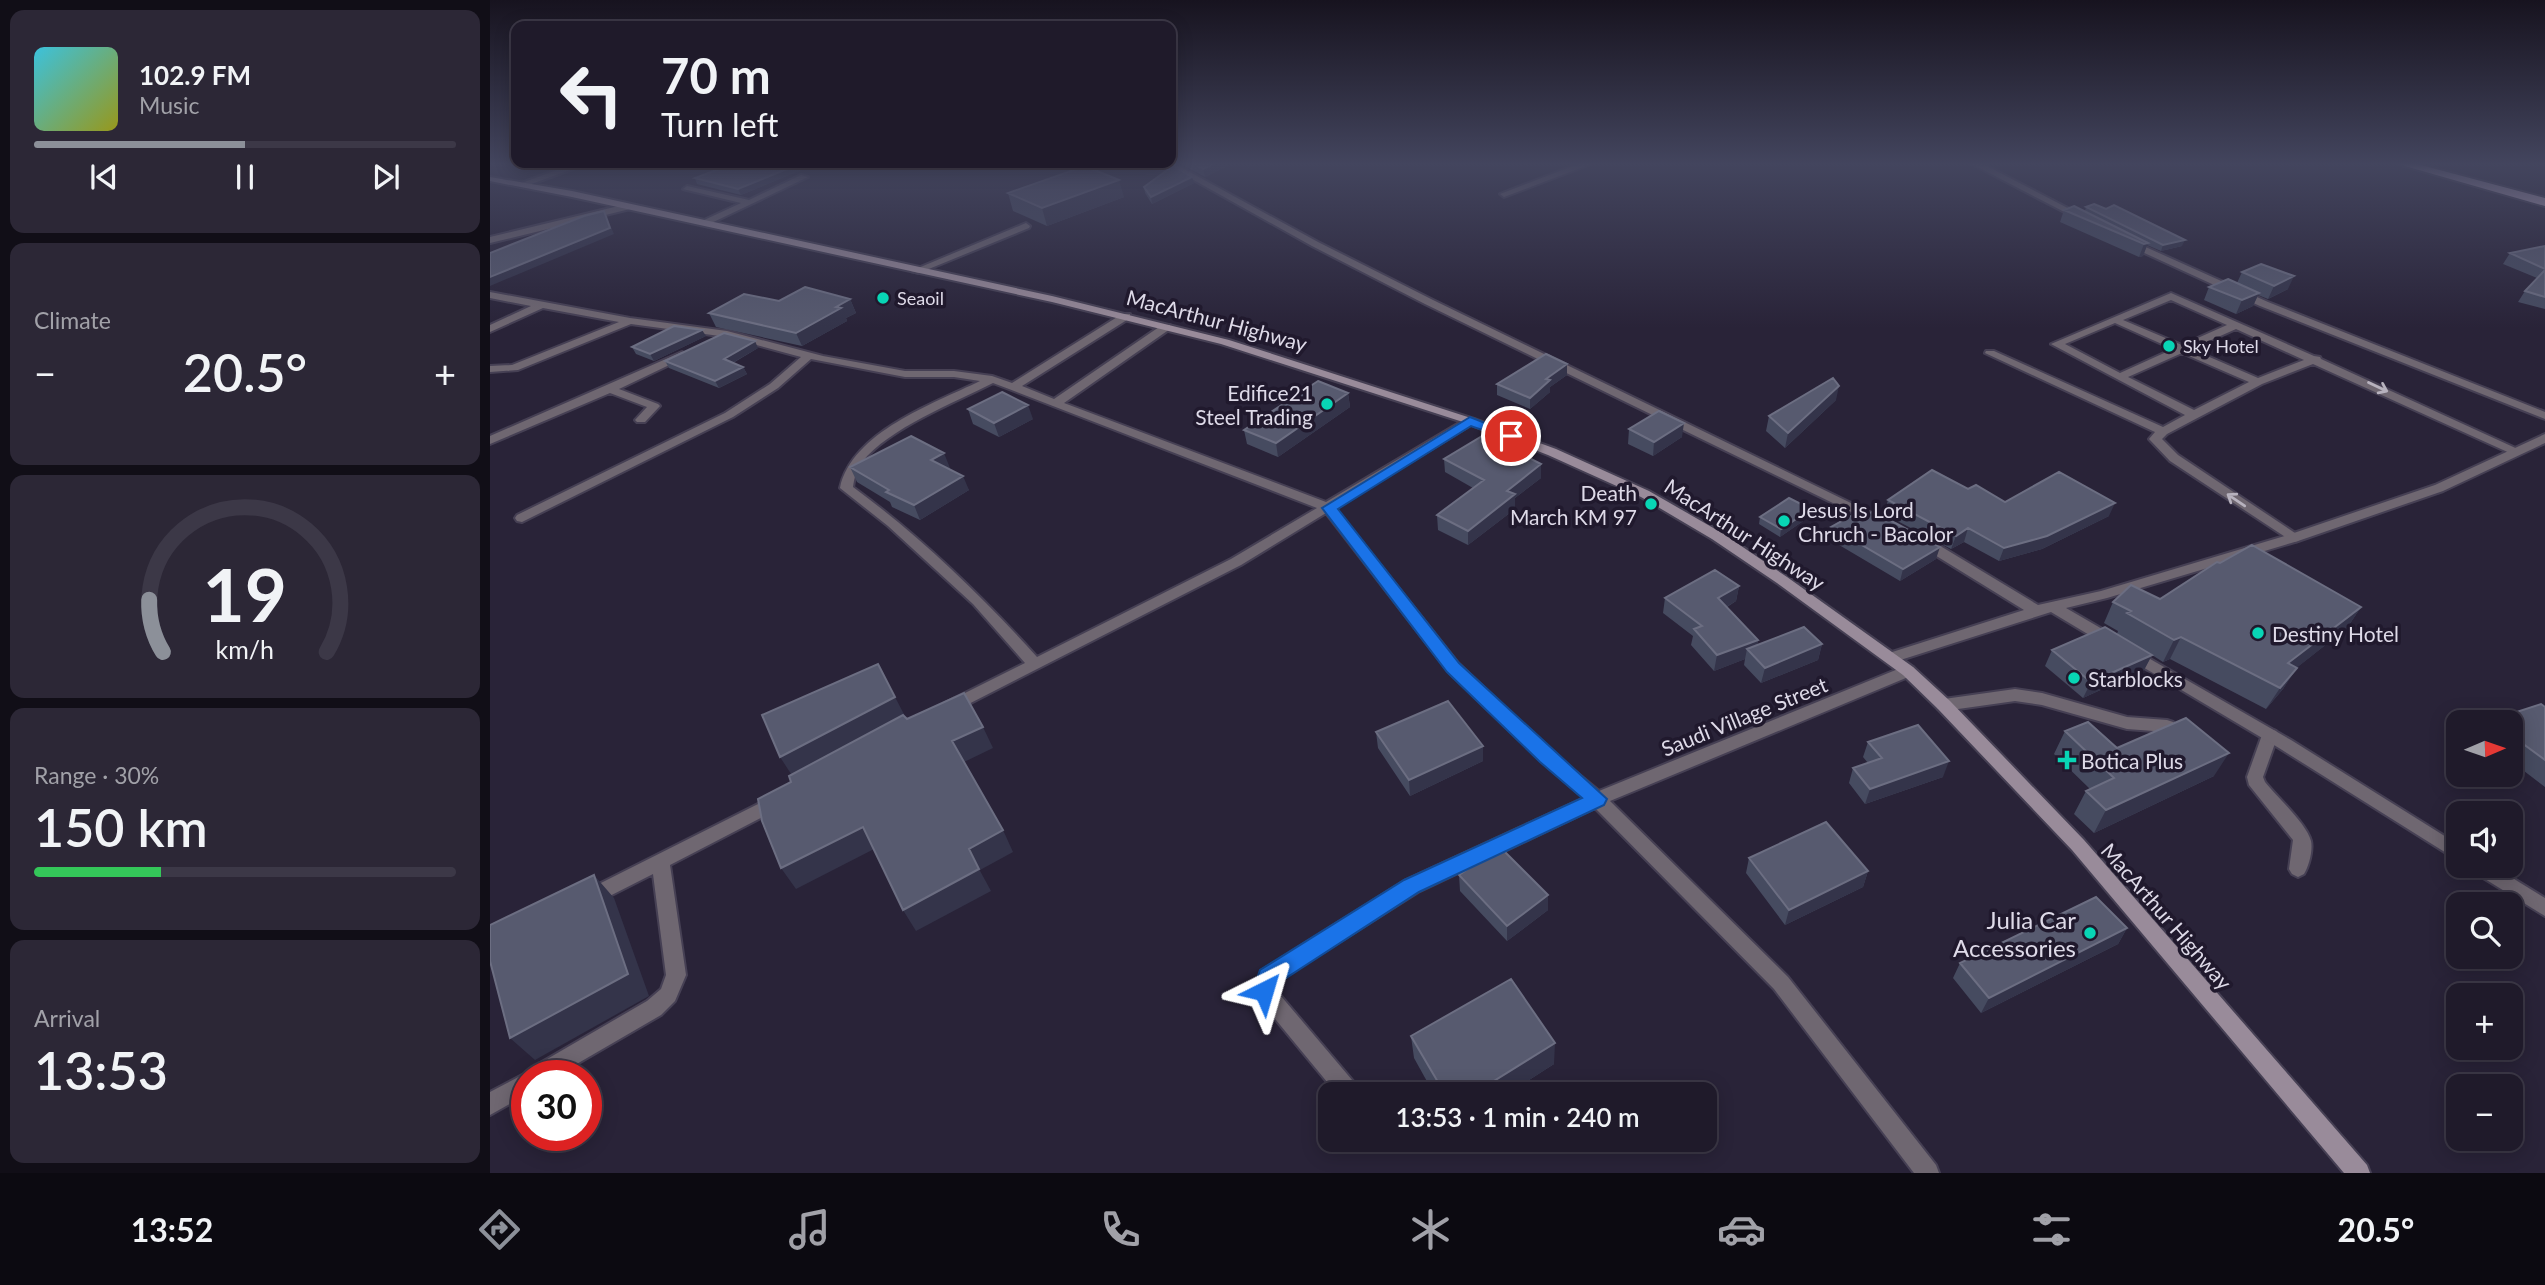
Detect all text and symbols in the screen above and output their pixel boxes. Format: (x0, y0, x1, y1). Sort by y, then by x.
text: 70 m (661, 46, 771, 104)
icon: left (546, 49, 637, 140)
text: 102.9 FM (139, 59, 251, 91)
text: Music (139, 91, 199, 119)
text: Turn left (661, 105, 778, 144)
icon: previous (85, 158, 123, 196)
icon: pause (226, 158, 264, 196)
icon: next (367, 158, 405, 196)
street label: MacArthur Highway (1124, 284, 1310, 356)
place label: Seaoil (897, 287, 944, 309)
marker: Seaoil (875, 290, 891, 306)
text: Climate (34, 306, 111, 334)
place label: Sky Hotel (2183, 335, 2259, 357)
marker: Sky Hotel (2161, 338, 2177, 354)
text: 20.5° (183, 341, 307, 403)
text: − (34, 350, 56, 396)
text: + (434, 350, 456, 396)
place label: Edifice21 Steel Trading (1195, 380, 1313, 429)
one-way arrow (2367, 381, 2388, 394)
marker: Edifice21 Steel Trading (1319, 396, 1335, 412)
pin (1481, 406, 1541, 466)
icon: arrive (1492, 417, 1530, 455)
street label: MacArthur Highway (1660, 473, 1830, 595)
place label: Death March KM 97 (1510, 480, 1637, 529)
one-way arrow (2227, 493, 2246, 507)
marker: Death March KM 97 (1643, 496, 1659, 512)
place label: Jesus Is Lord Chruch - Bacolor (1798, 497, 1954, 546)
marker: Jesus Is Lord Chruch - Bacolor (1776, 513, 1792, 529)
text: 19 (203, 551, 287, 639)
place label: Destiny Hotel (2272, 621, 2399, 646)
marker: Destiny Hotel (2250, 625, 2266, 641)
text: km/h (216, 634, 274, 664)
place label: Starblocks (2088, 666, 2183, 691)
marker: Starblocks (2066, 670, 2082, 686)
street label: Saudi Village Street (1657, 671, 1831, 761)
north arrow (2446, 710, 2524, 788)
map controls (2446, 710, 2523, 1151)
place label: Botica Plus (2081, 748, 2183, 773)
marker: Botica Plus (2059, 752, 2075, 768)
text: Range · 30% (34, 761, 159, 789)
text: 150 km (34, 796, 208, 858)
button: sound (2446, 801, 2523, 878)
street label: MacArthur Highway (2097, 838, 2238, 994)
button: search (2446, 892, 2523, 969)
place label: Julia Car Accessories (1953, 905, 2076, 962)
marker: Julia Car Accessories (2082, 925, 2098, 941)
position arrow (1227, 954, 1301, 1028)
button: + (2446, 983, 2523, 1060)
text: Arrival (34, 1004, 100, 1032)
text: 13:53 (34, 1039, 168, 1101)
speed limit sign: 30 (511, 1060, 602, 1151)
button: − (2446, 1074, 2523, 1151)
text: 13:53 · 1 min · 240 m (1395, 1101, 1640, 1133)
icon: directions (475, 1205, 524, 1254)
icon: music (785, 1205, 834, 1254)
icon: phone (1096, 1205, 1145, 1254)
icon: climate (1406, 1205, 1455, 1254)
icon: car (1717, 1205, 1766, 1254)
icon: filters (2027, 1205, 2076, 1254)
text: 13:52 (131, 1210, 213, 1249)
text: 20.5° (2338, 1210, 2414, 1249)

